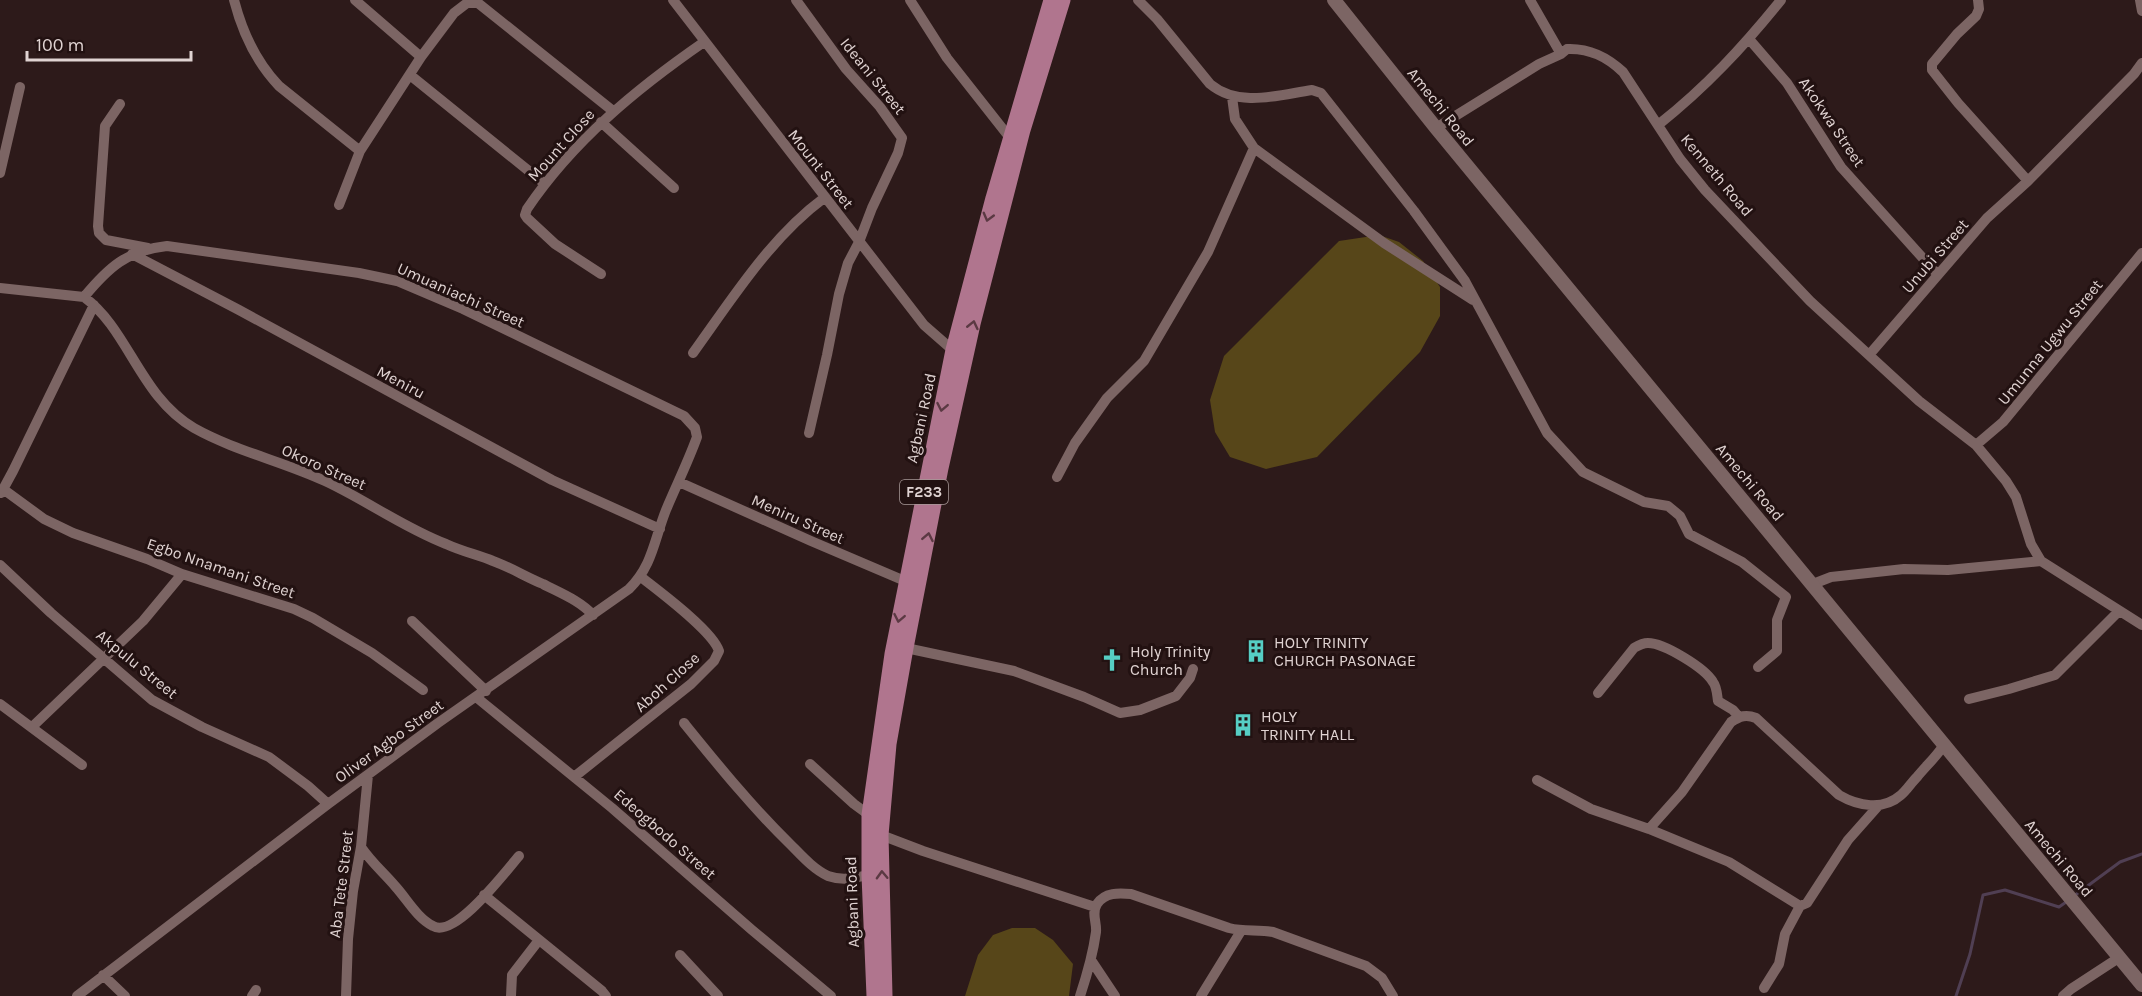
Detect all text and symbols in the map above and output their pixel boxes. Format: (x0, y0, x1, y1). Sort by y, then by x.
scale bar (27, 24, 190, 62)
text: 100 m (36, 34, 84, 56)
street label: Ideani Street (836, 34, 910, 118)
street label: Amechi Road (1404, 64, 1478, 150)
street label: Akokwa Street (1795, 74, 1869, 170)
street label: Mount Close (523, 105, 599, 185)
street label: Mount Street (784, 126, 858, 212)
street label: Kenneth Road (1677, 130, 1757, 220)
one-way arrow (982, 212, 995, 222)
street label: Unubi Street (1898, 215, 1972, 297)
street label: Umuaniachi Street (394, 258, 528, 332)
street label: Umunna Ugwu Street (1994, 276, 2106, 408)
one-way arrow (966, 321, 979, 331)
street label: Meniru (374, 361, 428, 403)
street label: Agbani Road (902, 371, 940, 465)
one-way arrow (936, 402, 949, 412)
street label: Amechi Road (1712, 439, 1788, 525)
street label: Okoro Street (279, 440, 369, 494)
road number: F233 (900, 480, 948, 504)
street label: Meniru Street (749, 490, 847, 548)
one-way arrow (921, 532, 934, 542)
street label: Egbo Nnamani Street (144, 534, 298, 602)
one-way arrow (893, 613, 906, 623)
street label: Akpulu Street (92, 625, 182, 703)
place label: HOLY TRINITY CHURCH PASONAGE (1274, 633, 1416, 670)
building icon: HOLY TRINITY CHURCH PASONAGE (1243, 638, 1269, 664)
place label: Holy Trinity Church (1130, 642, 1211, 679)
church icon: Holy Trinity Church (1099, 647, 1125, 673)
street label: Aboh Close (631, 648, 703, 716)
street label: Oliver Agbo Street (331, 695, 447, 787)
place label: HOLY TRINITY HALL (1261, 707, 1355, 744)
building icon: HOLY TRINITY HALL (1230, 712, 1256, 738)
street label: Edeogbodo Street (610, 785, 720, 883)
street label: Amechi Road (2021, 815, 2097, 901)
street label: Aba Tete Street (325, 829, 357, 939)
street label: Agbani Road (841, 856, 863, 948)
one-way arrow (876, 870, 888, 879)

